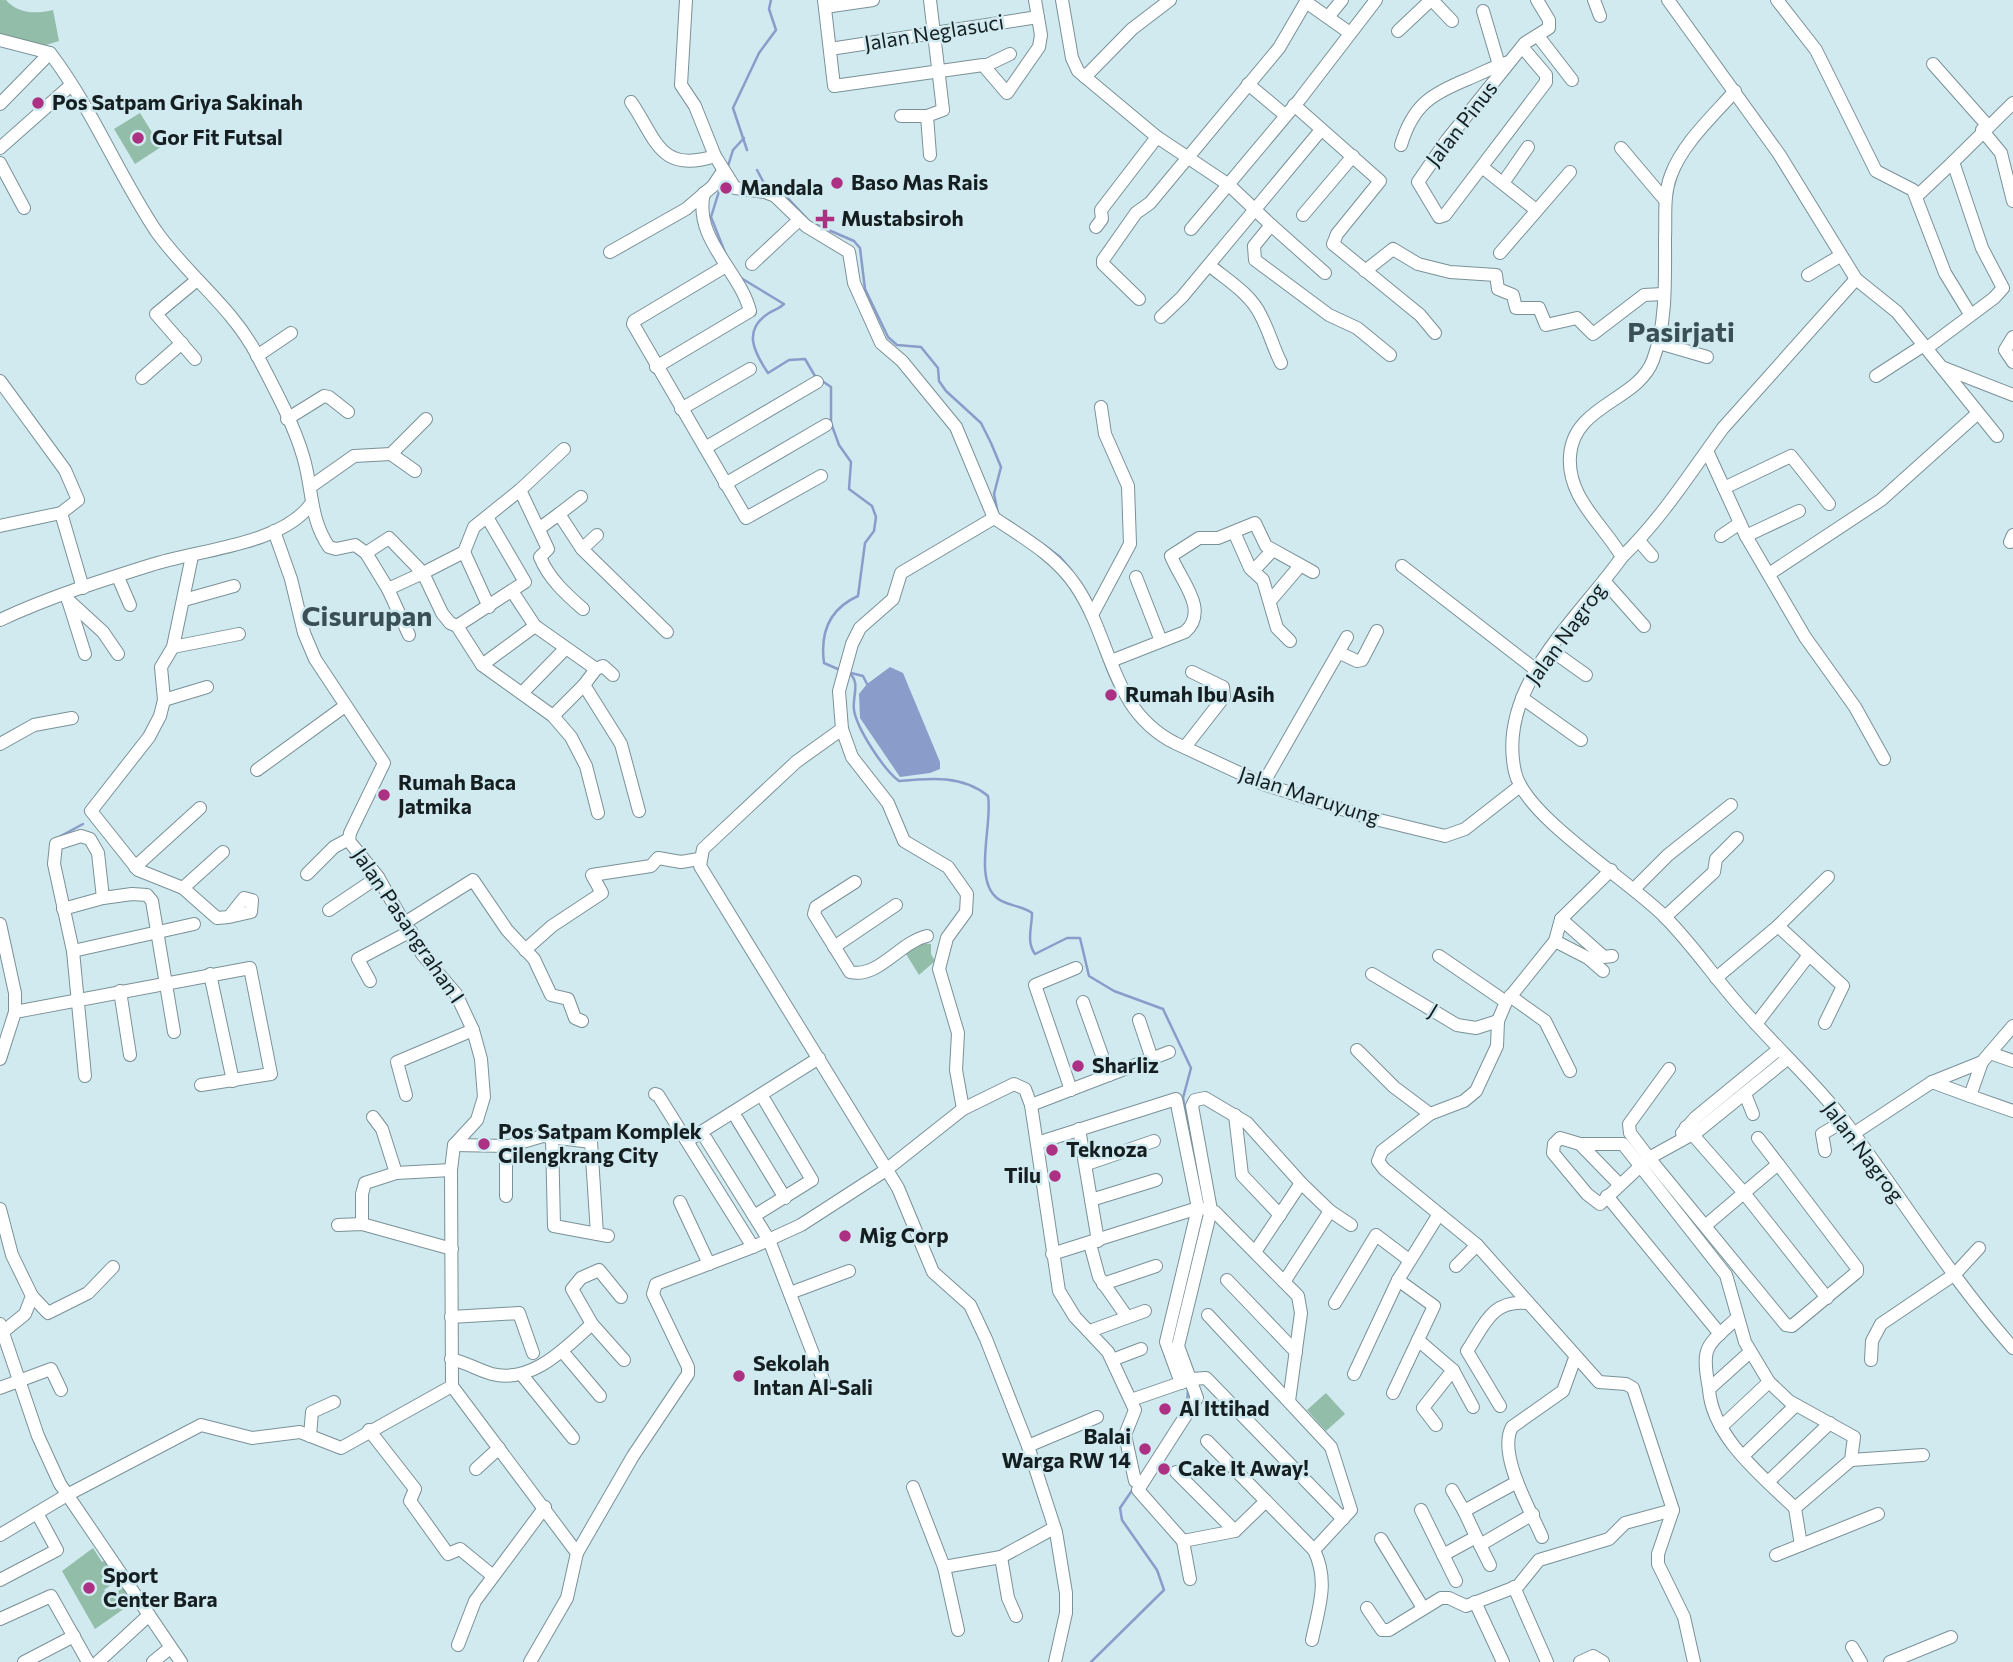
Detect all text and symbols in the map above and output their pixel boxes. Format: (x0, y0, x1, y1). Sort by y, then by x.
street label: Jalan Neglasuci (862, 8, 1005, 55)
street label: Jalan Pinus (1420, 75, 1502, 171)
place label: Pos Satpam Griya Sakinah (52, 89, 303, 114)
marker: Pos Satpam Griya Sakinah (30, 95, 46, 111)
place label: Gor Fit Futsal (152, 124, 283, 149)
marker: Gor Fit Futsal (130, 130, 146, 146)
place label: Baso Mas Rais (851, 169, 989, 194)
place label: Mandala (740, 174, 823, 199)
marker: Baso Mas Rais (829, 175, 845, 191)
marker: Mandala (718, 180, 734, 196)
place label: Mustabsiroh (841, 205, 964, 230)
marker: Mustabsiroh (815, 209, 835, 229)
district label: Pasirjati (1627, 314, 1735, 348)
street label: Jalan Nagrog (1520, 577, 1610, 689)
district label: Cisurupan (301, 598, 433, 632)
place label: Rumah Ibu Asih (1125, 681, 1275, 706)
marker: Rumah Ibu Asih (1103, 687, 1119, 703)
street label: Jalan Maruyung (1236, 760, 1383, 829)
place label: Rumah Baca Jatmika (398, 769, 516, 818)
marker: Rumah Baca Jatmika (376, 787, 392, 803)
street label: Jalan Pasangrahan I (348, 843, 470, 1007)
street label: J (1425, 997, 1443, 1022)
place label: Sharliz (1092, 1052, 1159, 1077)
marker: Sharliz (1070, 1058, 1086, 1074)
street label: Jalan Nagrog (1818, 1096, 1910, 1206)
place label: Pos Satpam Komplek Cilengkrang City (498, 1118, 702, 1167)
marker: Pos Satpam Komplek Cilengkrang City (476, 1136, 492, 1152)
place label: Teknoza (1066, 1136, 1148, 1161)
marker: Teknoza (1044, 1142, 1060, 1158)
place label: Tilu (1004, 1162, 1041, 1187)
marker: Tilu (1047, 1168, 1063, 1184)
place label: Mig Corp (859, 1222, 949, 1247)
marker: Mig Corp (837, 1228, 853, 1244)
place label: Sekolah Intan Al-Sali (753, 1350, 873, 1399)
marker: Sekolah Intan Al-Sali (731, 1368, 747, 1384)
place label: Al Ittihad (1179, 1395, 1270, 1420)
marker: Al Ittihad (1157, 1401, 1173, 1417)
place label: Balai Warga RW 14 (1002, 1423, 1131, 1472)
marker: Balai Warga RW 14 (1137, 1441, 1153, 1457)
place label: Cake It Away! (1178, 1455, 1309, 1480)
marker: Cake It Away! (1156, 1461, 1172, 1477)
place label: Sport Center Bara (103, 1562, 218, 1611)
marker: Sport Center Bara (81, 1580, 97, 1596)

